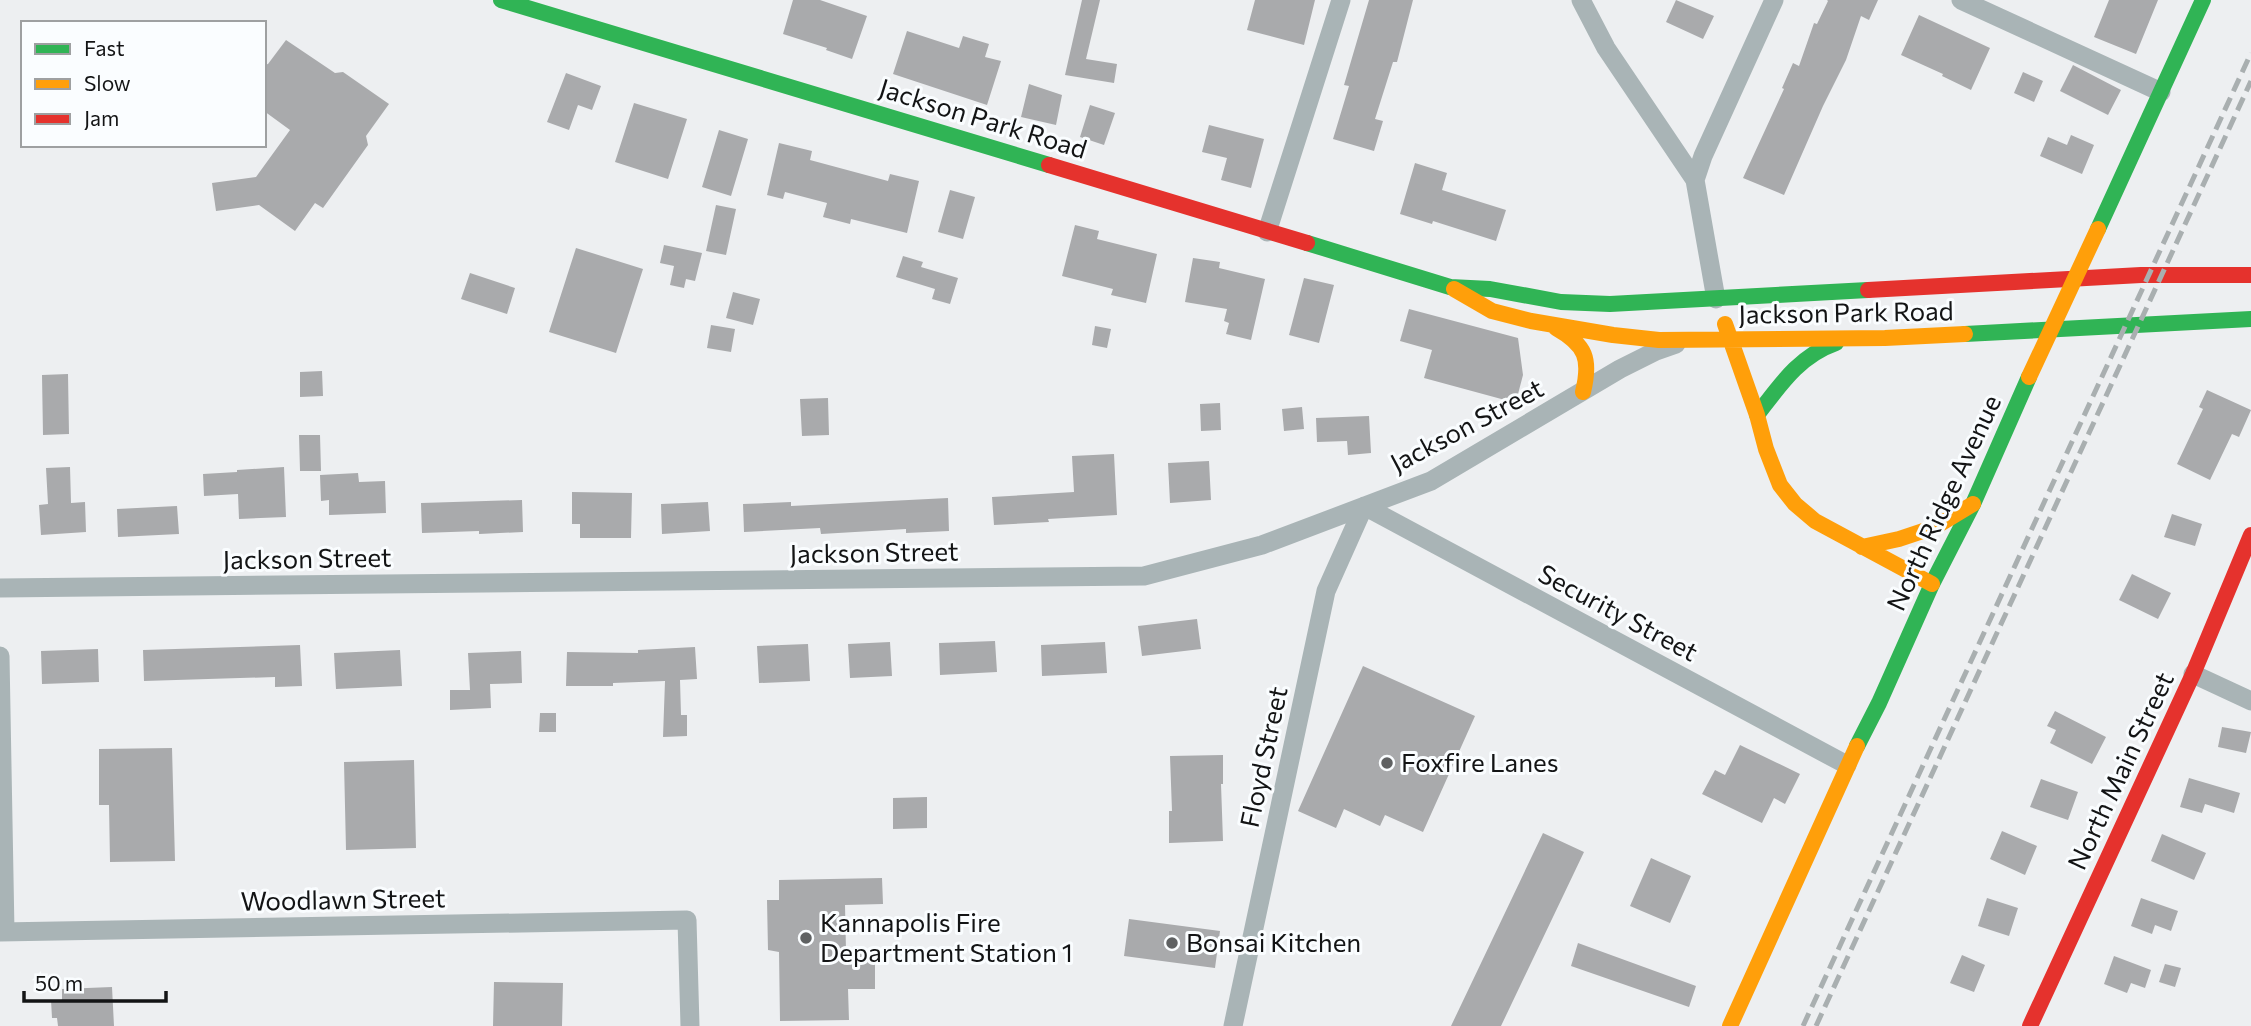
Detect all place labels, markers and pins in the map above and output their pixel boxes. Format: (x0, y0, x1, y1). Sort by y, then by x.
place label: Foxfire Lanes (1401, 746, 1559, 777)
marker: Foxfire Lanes (1379, 755, 1395, 771)
place label: Kannapolis Fire Department Station 1 (820, 906, 1073, 967)
place label: Bonsai Kitchen (1186, 926, 1361, 957)
marker: Kannapolis Fire Department Station 1 (798, 930, 814, 946)
marker: Bonsai Kitchen (1164, 935, 1180, 951)

